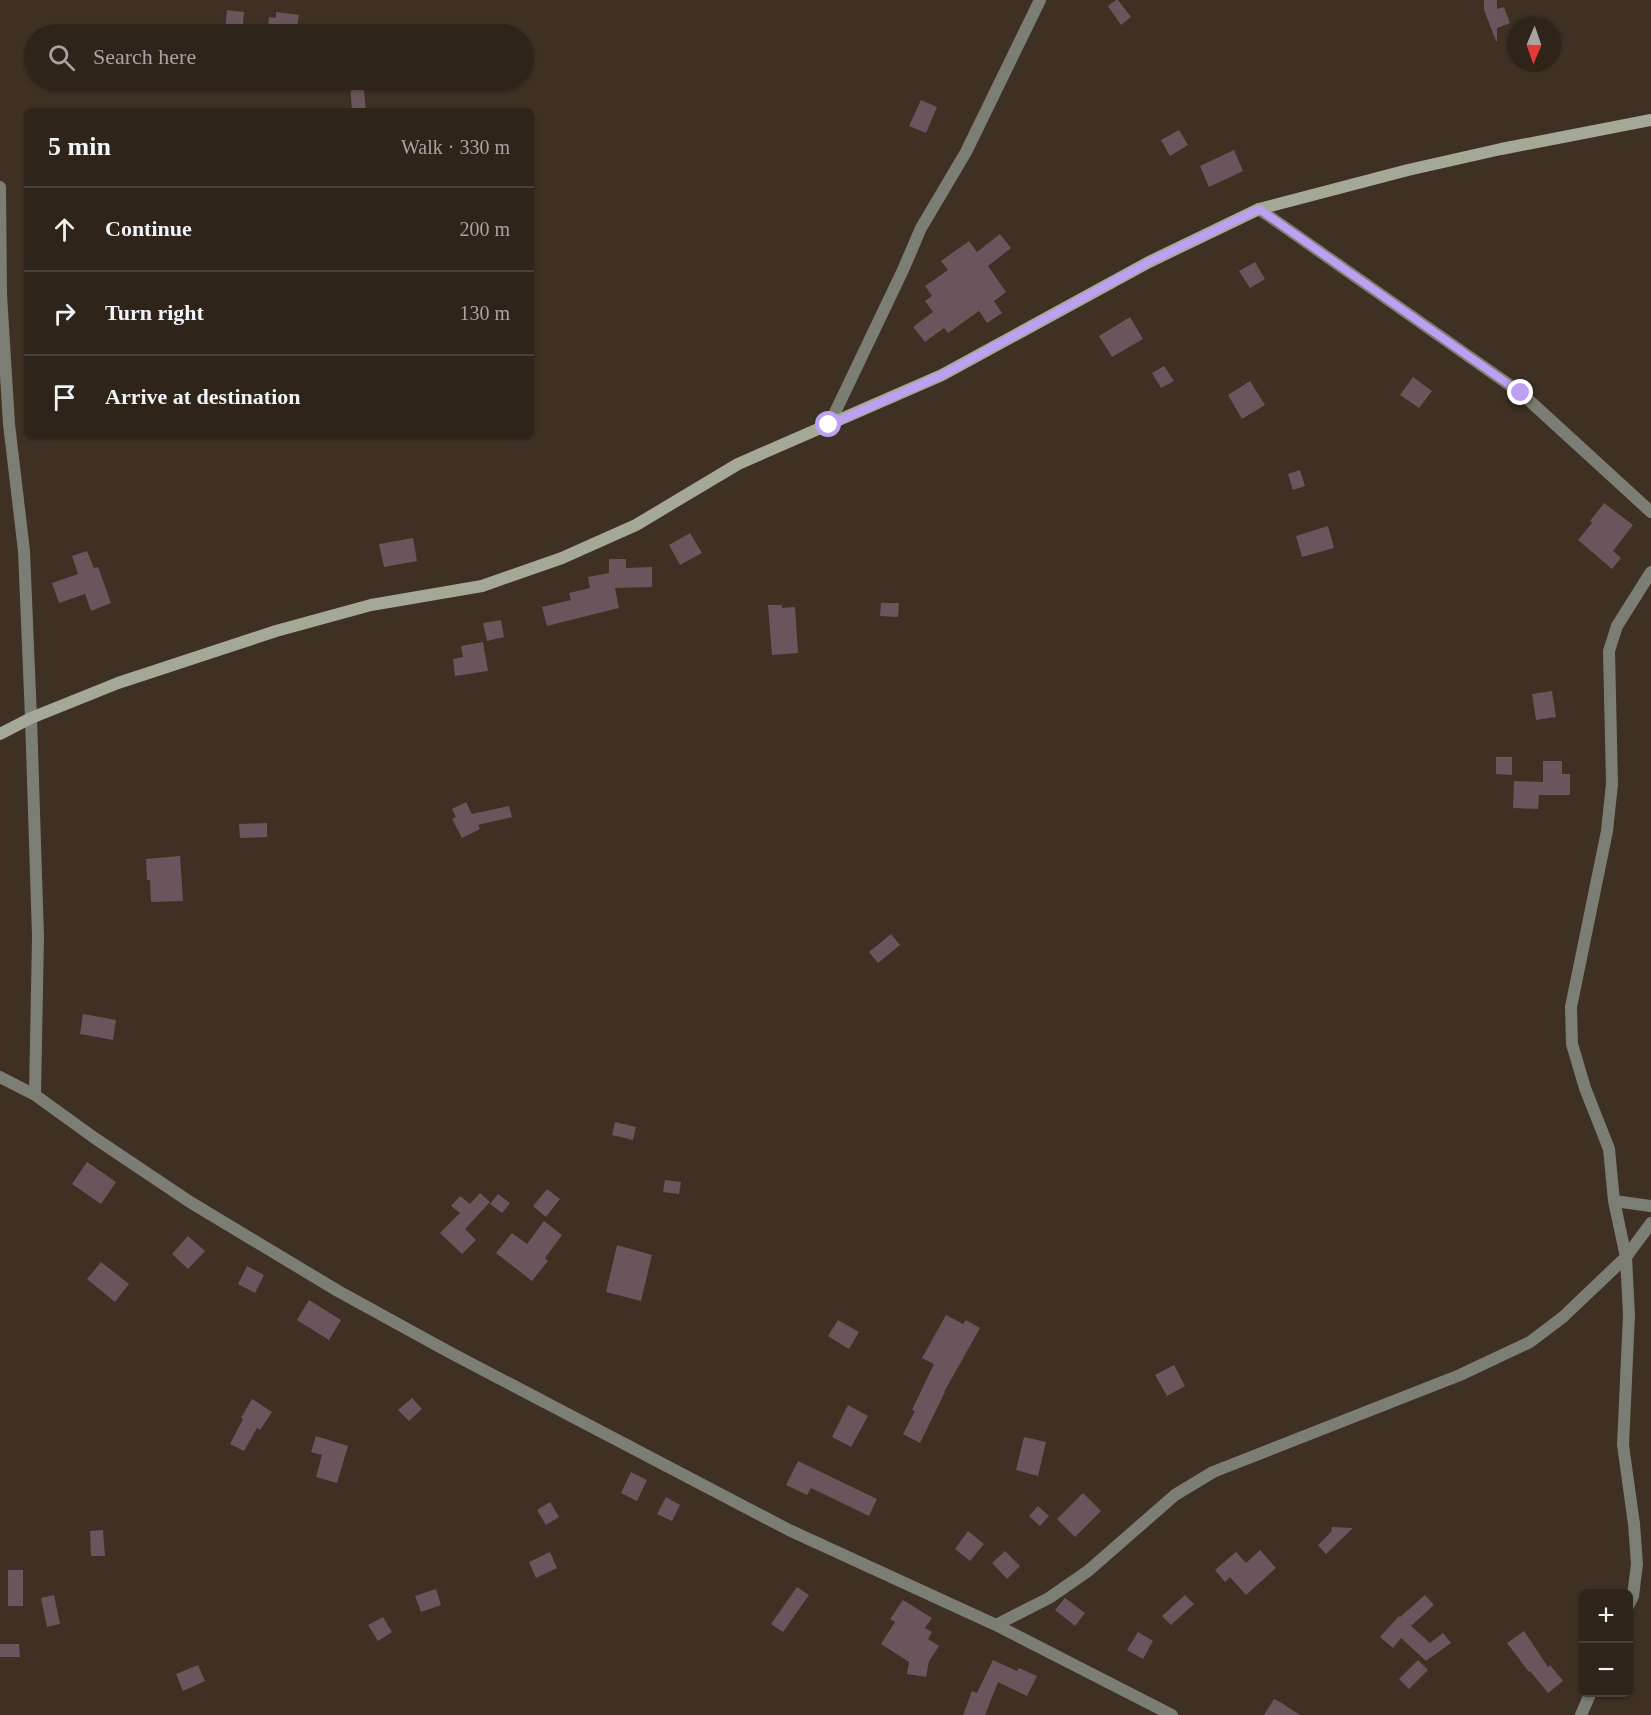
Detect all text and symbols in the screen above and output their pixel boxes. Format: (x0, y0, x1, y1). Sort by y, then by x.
north arrow (1507, 18, 1561, 72)
search box (24, 24, 534, 90)
icon: search (45, 41, 78, 74)
text: Search here (93, 44, 196, 69)
text: 5 min (48, 132, 111, 161)
text: Walk · 330 m (401, 136, 510, 158)
icon: ahead (48, 213, 81, 246)
text: Continue (105, 216, 192, 241)
text: 200 m (459, 218, 510, 240)
icon: right (48, 297, 81, 330)
text: Turn right (105, 300, 204, 325)
text: 130 m (459, 302, 510, 324)
route end (1507, 379, 1533, 405)
icon: arrive (48, 381, 81, 414)
text: Arrive at destination (105, 384, 301, 409)
route start (815, 411, 841, 437)
map controls (1579, 1589, 1633, 1697)
button: + (1579, 1589, 1633, 1643)
button: − (1579, 1643, 1633, 1697)

